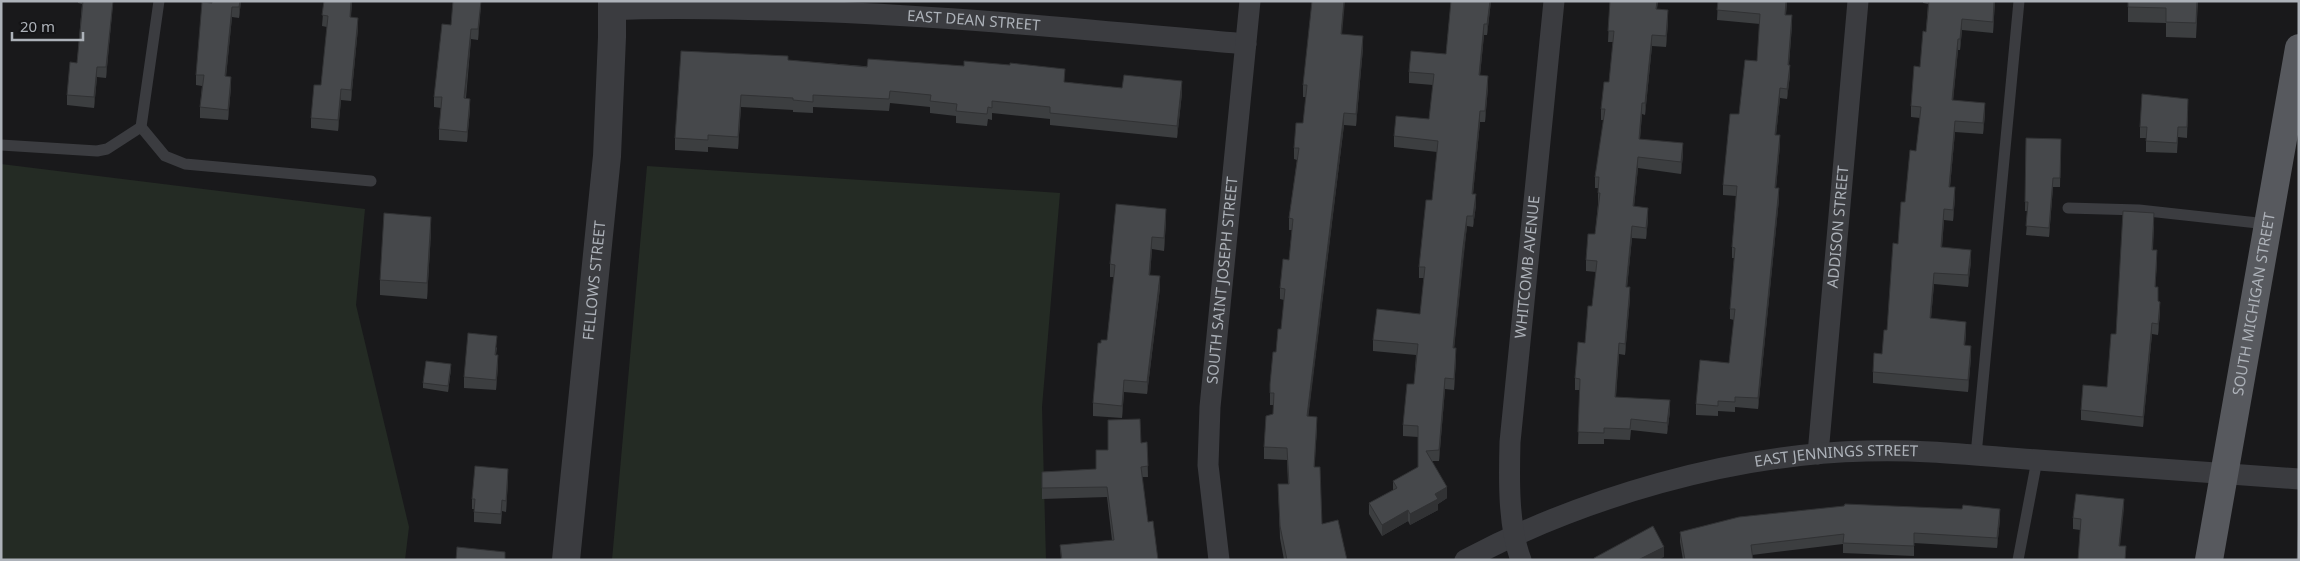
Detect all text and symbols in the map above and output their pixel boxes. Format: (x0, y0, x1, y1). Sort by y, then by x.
street label: EAST DEAN STREET (906, 5, 1042, 35)
scale bar (12, 10, 84, 42)
text: 20 m (20, 16, 55, 36)
street label: ADDISON STREET (1822, 164, 1852, 289)
street label: SOUTH SAINT JOSEPH STREET (1201, 175, 1242, 385)
street label: WHITCOMB AVENUE (1509, 195, 1544, 339)
street label: SOUTH MICHIGAN STREET (2227, 210, 2279, 397)
street label: FELLOWS STREET (577, 219, 609, 341)
street label: EAST JENNINGS STREET (1753, 440, 1919, 471)

